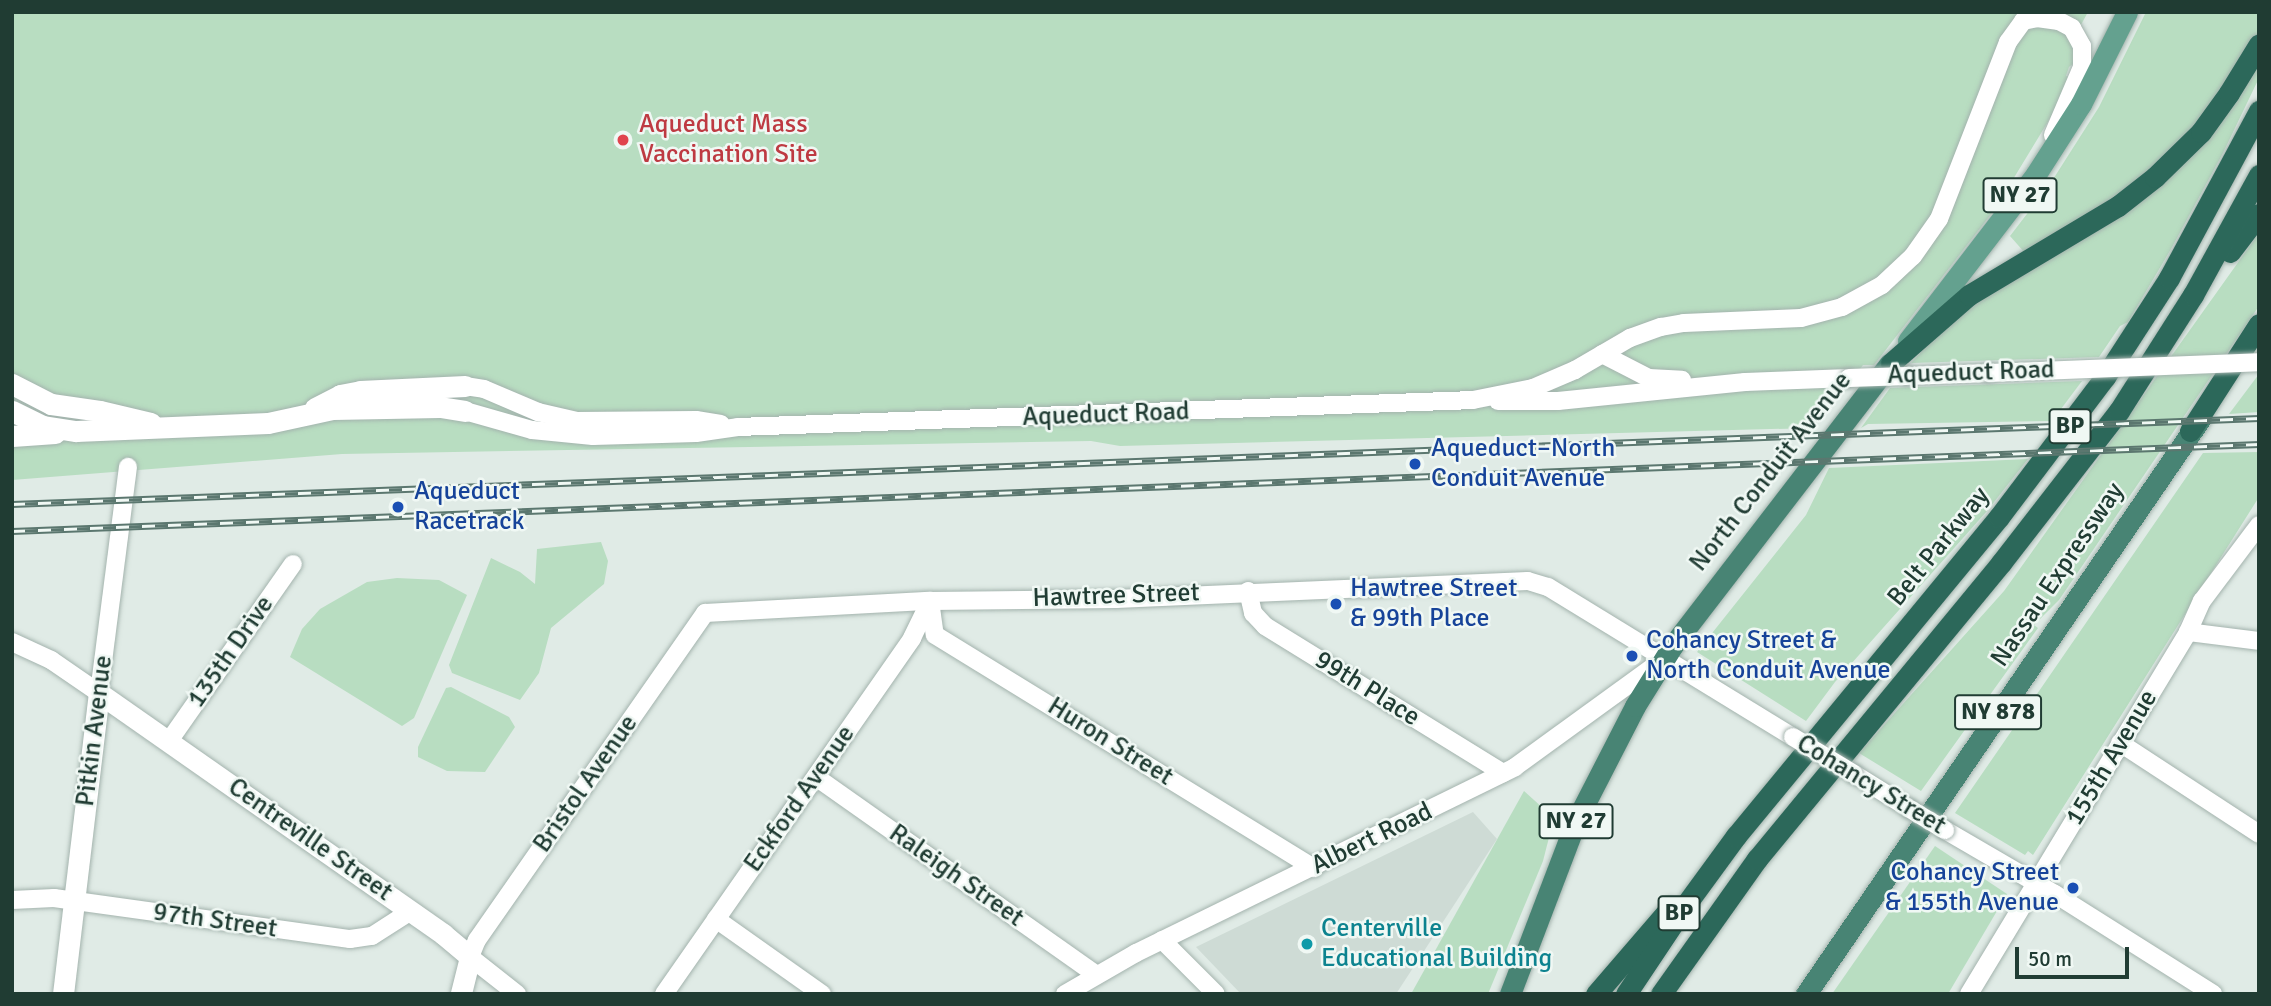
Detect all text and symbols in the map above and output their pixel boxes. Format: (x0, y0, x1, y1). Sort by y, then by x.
place label: Aqueduct Mass Vaccination Site (639, 109, 818, 170)
marker: Aqueduct Mass Vaccination Site (613, 130, 633, 150)
road number: NY 27 (1982, 174, 2058, 216)
street label: Aqueduct Road (1887, 354, 2055, 392)
street label: North Conduit Avenue (1683, 366, 1859, 578)
street label: Aqueduct Road (1022, 396, 1190, 434)
road number: BP (2047, 405, 2093, 446)
place label: Aqueduct–North Conduit Avenue (1431, 433, 1615, 494)
marker: Aqueduct–North Conduit Avenue (1405, 454, 1425, 474)
place label: Aqueduct Racetrack (414, 476, 524, 538)
street label: Nassau Expressway (1985, 477, 2131, 673)
street label: Belt Parkway (1881, 481, 1997, 613)
marker: Aqueduct Racetrack (388, 497, 408, 517)
place label: Hawtree Street & 99th Place (1350, 573, 1517, 634)
street label: Hawtree Street (1032, 577, 1200, 615)
street label: 135th Drive (181, 590, 281, 714)
marker: Hawtree Street & 99th Place (1328, 596, 1344, 612)
place label: Cohancy Street & North Conduit Avenue (1646, 625, 1890, 686)
street label: 99th Place (1309, 645, 1425, 733)
marker: Cohancy Street & North Conduit Avenue (1624, 648, 1640, 664)
street label: Pitkin Avenue (70, 654, 120, 808)
street label: 155th Avenue (2059, 685, 2165, 831)
street label: Huron Street (1042, 691, 1178, 793)
road number: NY 878 (1952, 692, 2044, 732)
street label: Bristol Avenue (527, 709, 645, 859)
street label: Eckford Avenue (738, 720, 862, 878)
street label: Cohancy Street (1791, 728, 1951, 842)
street label: Centreville Street (222, 772, 398, 908)
street label: Albert Road (1306, 796, 1438, 882)
road number: NY 27 (1538, 800, 1614, 842)
street label: Raleigh Street (883, 818, 1029, 934)
place label: Cohancy Street & 155th Avenue (1885, 857, 2059, 918)
marker: Cohancy Street & 155th Avenue (2065, 880, 2081, 896)
road number: BP (1656, 892, 1702, 933)
street label: 97th Street (151, 897, 279, 945)
place label: Centerville Educational Building (1321, 913, 1552, 974)
scale bar (2019, 932, 2133, 976)
marker: Centerville Educational Building (1299, 936, 1315, 952)
text: 50 m (2028, 946, 2072, 972)

